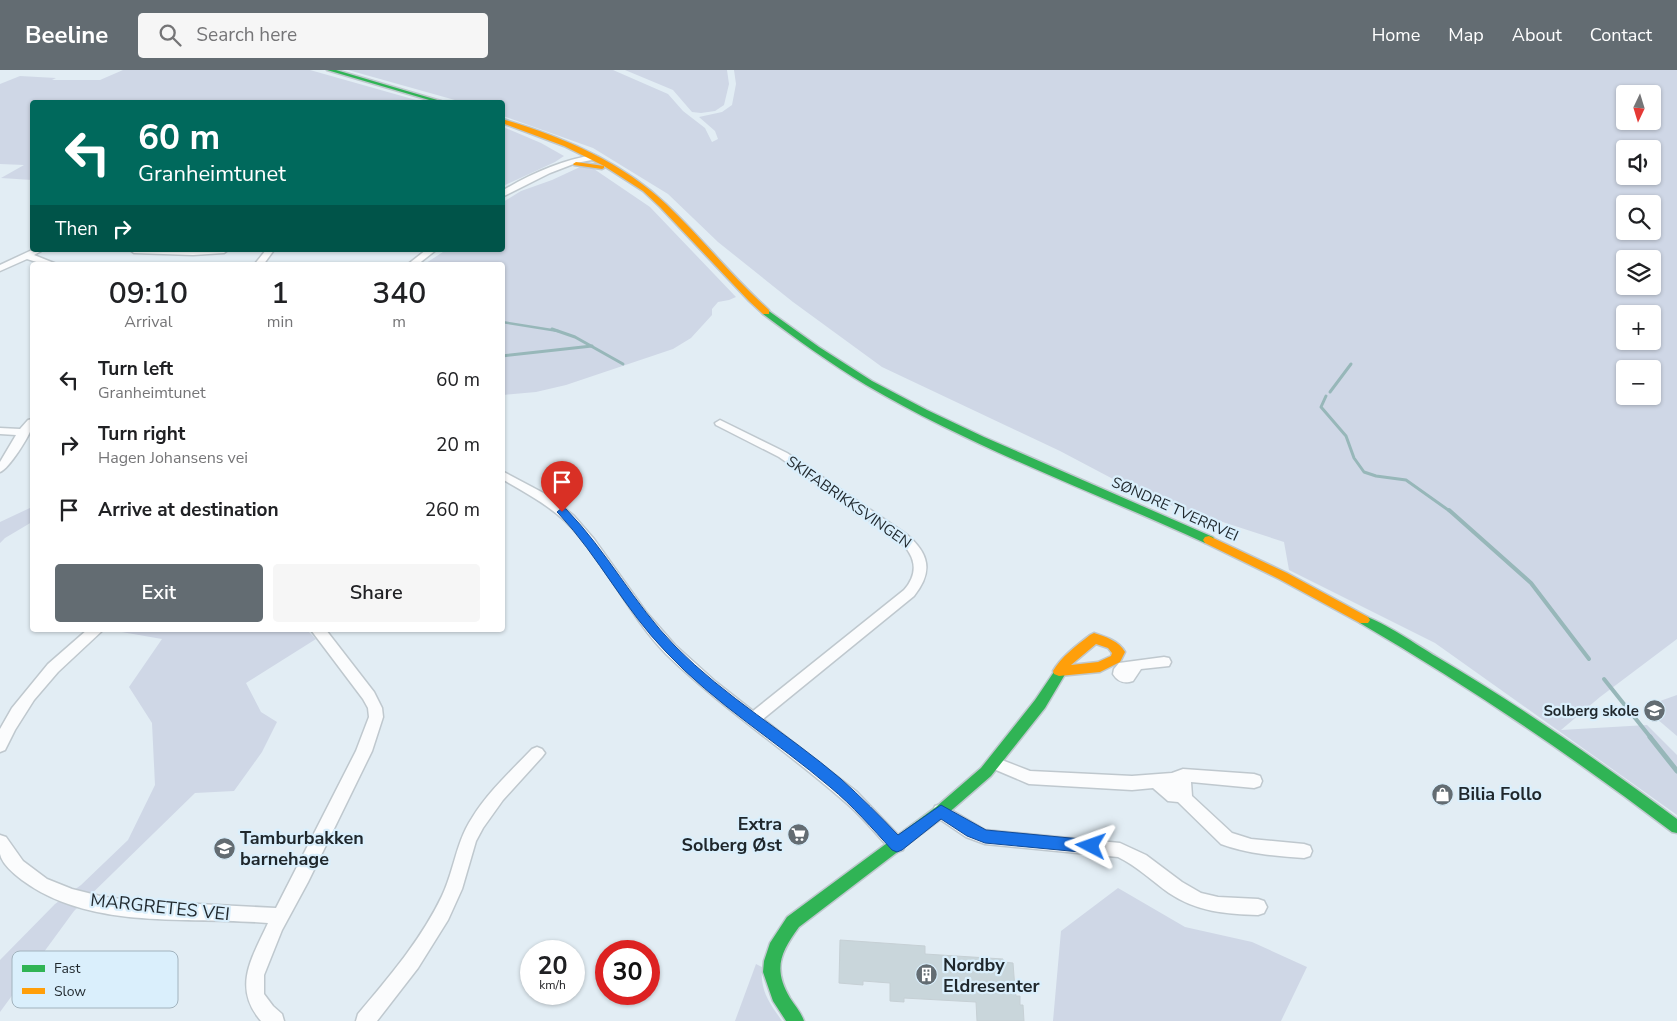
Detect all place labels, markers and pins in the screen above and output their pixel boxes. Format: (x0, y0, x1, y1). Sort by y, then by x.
pin (541, 461, 583, 512)
school or university icon: Solberg skole (1643, 699, 1667, 723)
place label: Solberg skole (1543, 701, 1639, 721)
shop icon: Bilia Follo (1430, 782, 1454, 806)
place label: Bilia Follo (1458, 782, 1542, 806)
place label: Extra Solberg Øst (682, 812, 782, 857)
supermarket icon: Extra Solberg Øst (786, 822, 810, 846)
place label: Tamburbakken barnehage (240, 826, 364, 871)
school or university icon: Tamburbakken barnehage (212, 836, 236, 860)
place label: Nordby Eldresenter (943, 953, 1040, 998)
building icon: Nordby Eldresenter (915, 963, 939, 987)

